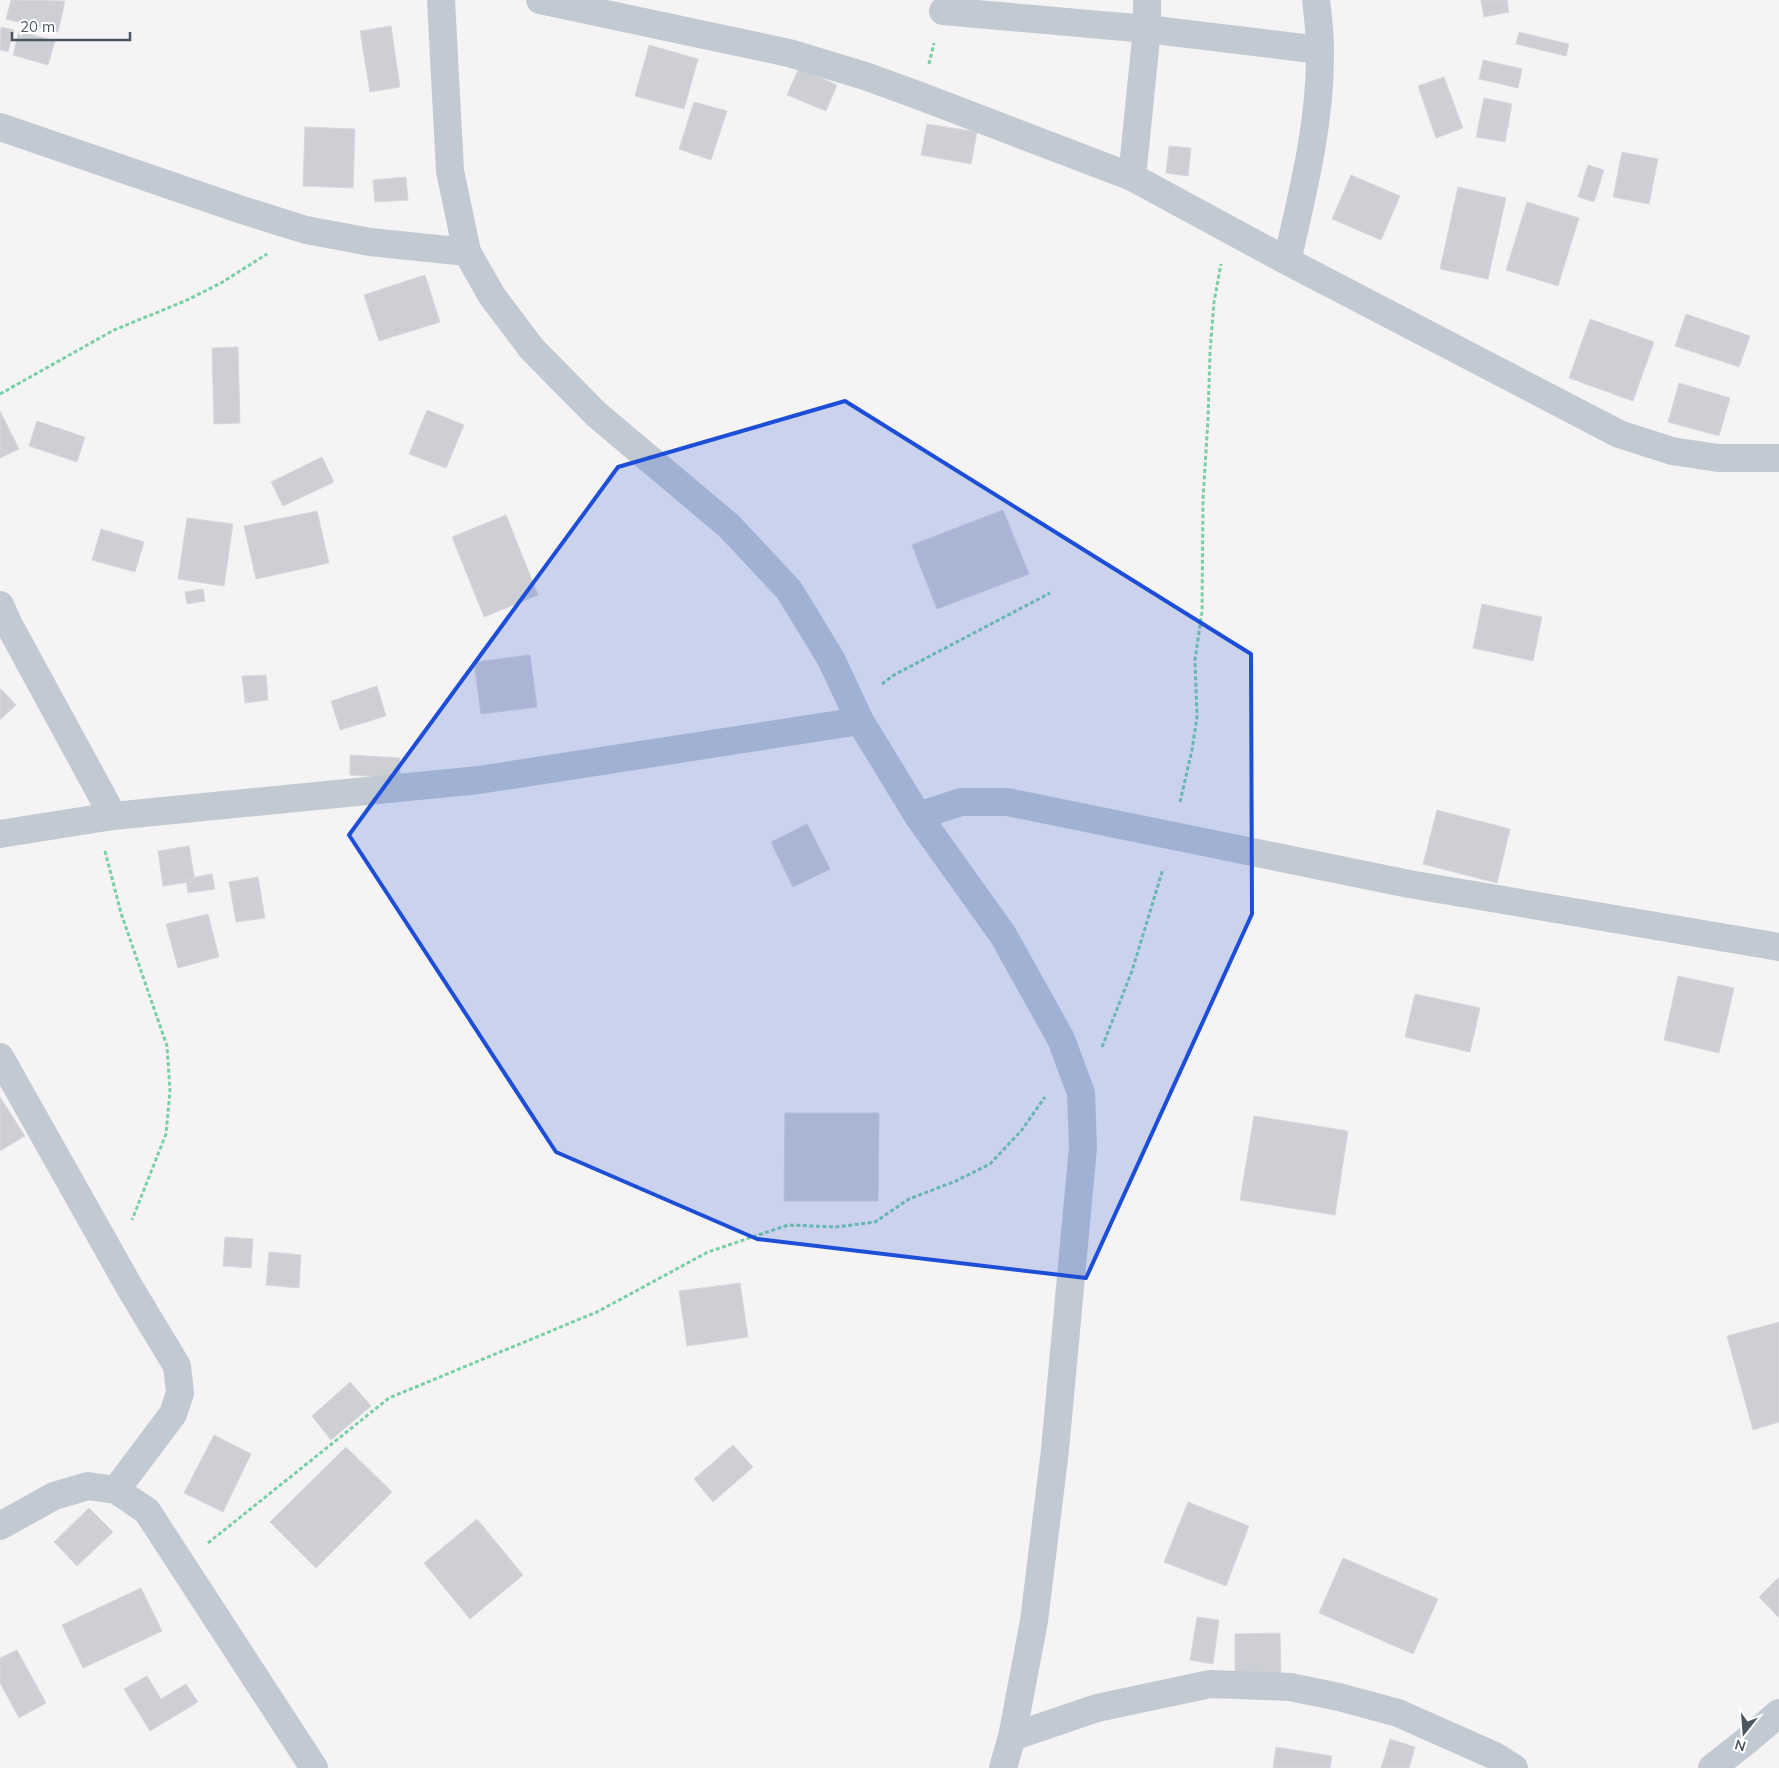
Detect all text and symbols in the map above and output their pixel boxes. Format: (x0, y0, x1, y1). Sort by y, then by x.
scale bar (12, 10, 130, 42)
text: 20 m (20, 17, 55, 36)
north arrow (1719, 1708, 1769, 1758)
text: N (1733, 1735, 1748, 1756)

